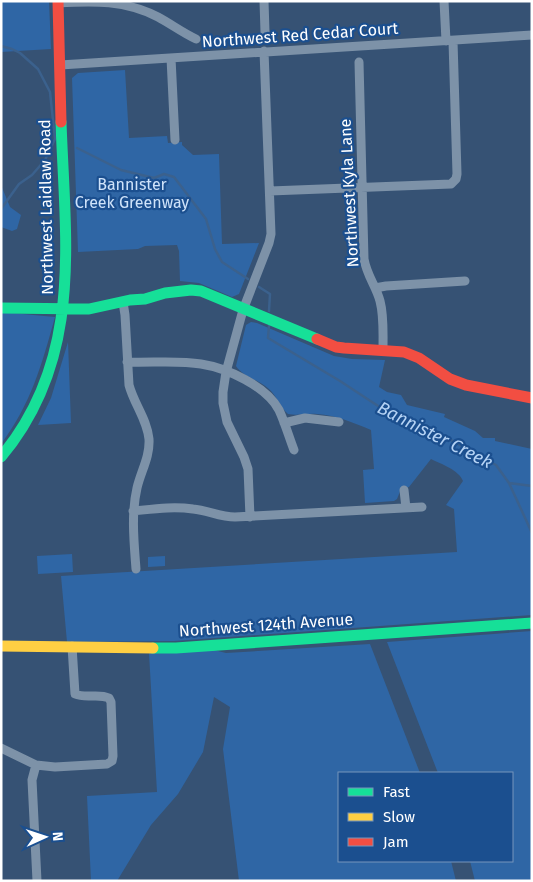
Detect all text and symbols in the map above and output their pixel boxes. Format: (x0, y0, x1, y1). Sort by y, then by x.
street label: Northwest Red Cedar Court (201, 19, 399, 51)
street label: Northwest Kyla Lane (336, 118, 362, 268)
street label: Northwest Laidlaw Road (35, 119, 57, 295)
park label: Bannister Creek Greenway (75, 175, 189, 212)
water label: Bannister Creek (374, 396, 497, 474)
street label: Northwest 124th Avenue (178, 609, 354, 641)
legend (338, 772, 513, 862)
text: Fast (383, 783, 410, 801)
text: Slow (383, 808, 415, 826)
north arrow (20, 812, 70, 862)
text: N (49, 831, 66, 841)
text: Jam (383, 833, 409, 851)

